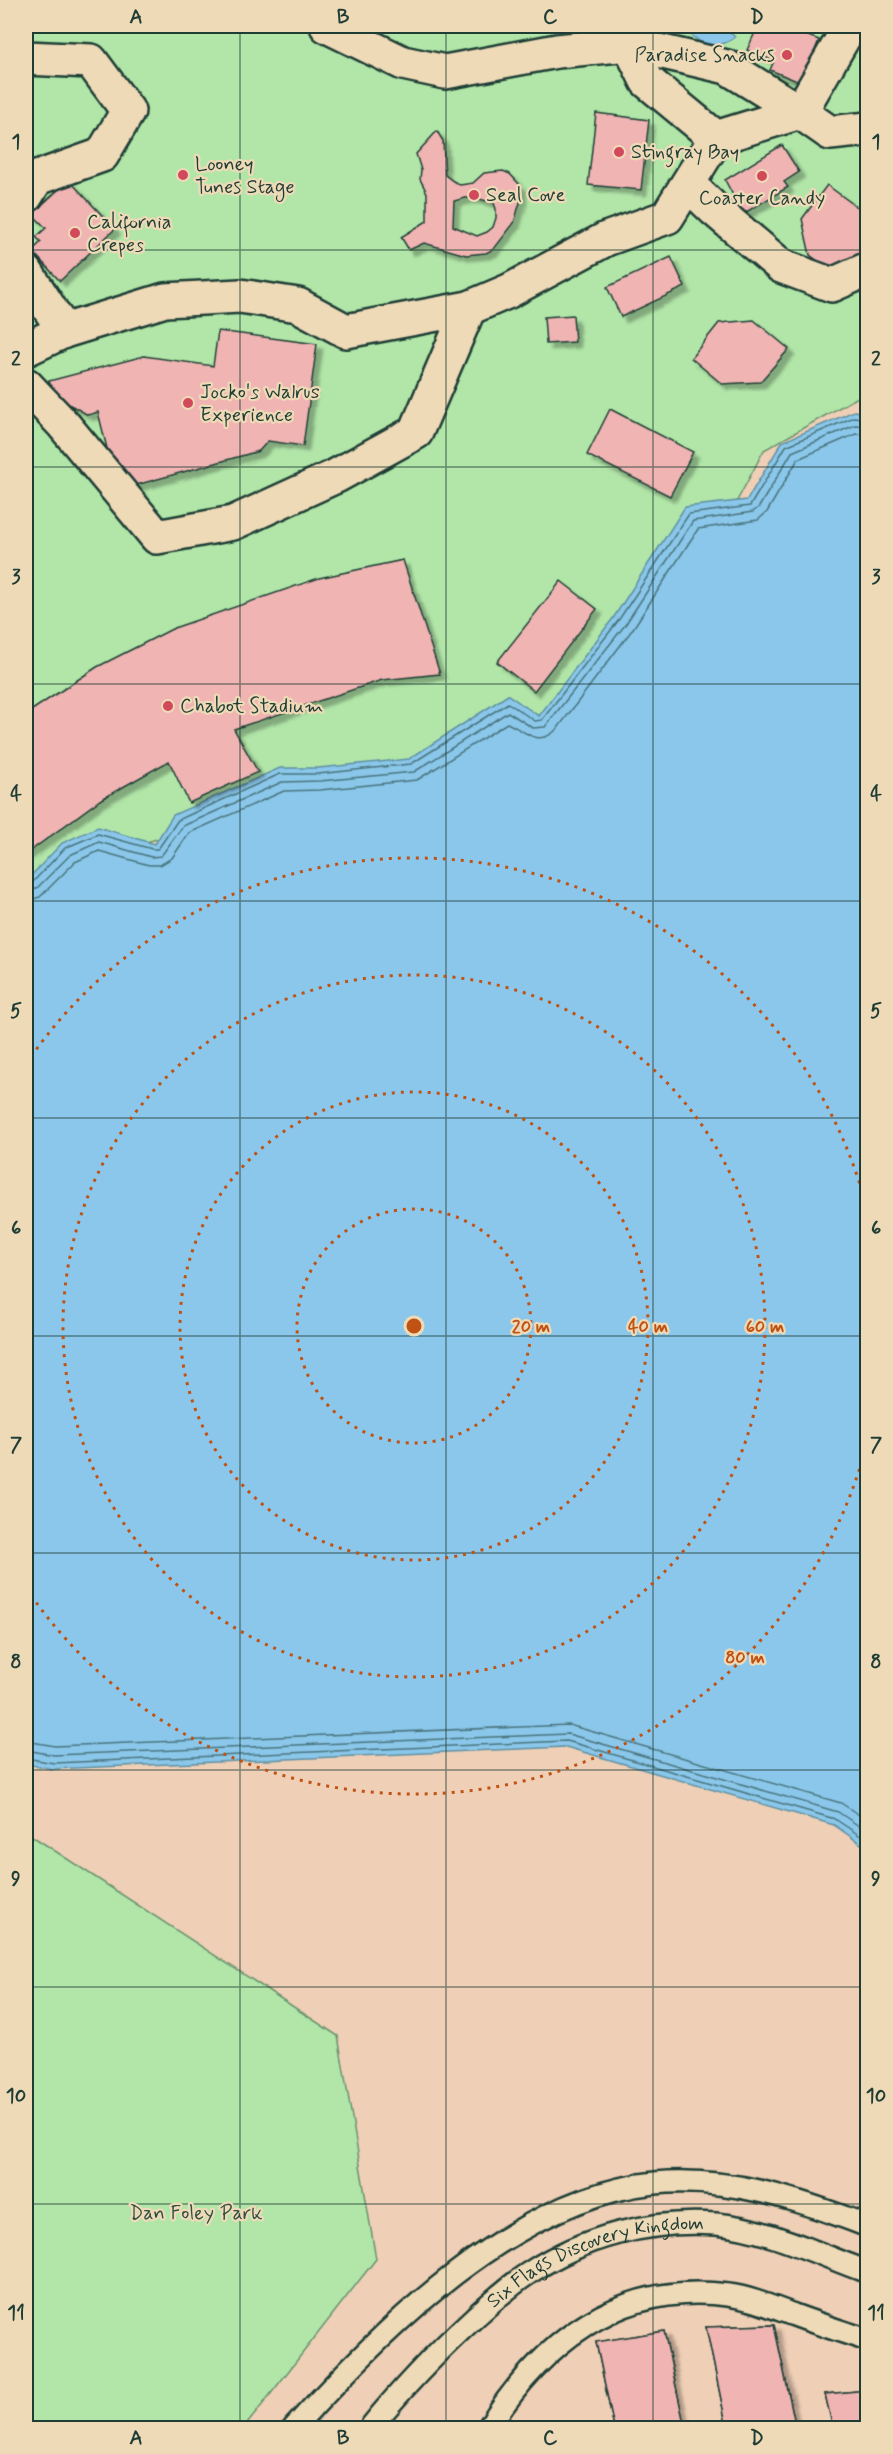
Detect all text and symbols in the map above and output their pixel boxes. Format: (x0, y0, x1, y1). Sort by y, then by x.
text: A (129, 4, 143, 31)
text: B (337, 4, 350, 31)
text: C (543, 4, 558, 31)
text: D (750, 4, 764, 31)
place label: Paradise Snacks (635, 42, 775, 69)
marker: Paradise Snacks (780, 48, 794, 62)
text: 1 (12, 129, 20, 156)
text: 1 (872, 129, 880, 156)
place label: Stingray Bay (631, 139, 739, 168)
marker: Stingray Bay (612, 145, 626, 159)
place label: Looney Tunes Stage (195, 151, 294, 202)
marker: Looney Tunes Stage (176, 168, 190, 182)
marker: Coaster Candy (755, 169, 769, 183)
place label: Seal Cove (486, 182, 565, 209)
place label: Coaster Candy (699, 185, 825, 212)
marker: Seal Cove (467, 188, 481, 202)
place label: California Crepes (87, 209, 171, 259)
marker: California Crepes (68, 226, 82, 240)
text: 2 (11, 346, 21, 373)
text: 2 (871, 346, 881, 373)
place label: Jocko's Walrus Experience (200, 379, 320, 429)
marker: Jocko's Walrus Experience (181, 396, 195, 410)
text: 3 (11, 564, 21, 591)
text: 3 (871, 564, 881, 591)
place label: Chabot Stadium (180, 693, 323, 720)
marker: Chabot Stadium (161, 699, 175, 713)
text: 4 (10, 781, 22, 808)
text: 4 (870, 781, 882, 808)
text: 5 (10, 998, 22, 1025)
text: 5 (870, 998, 882, 1025)
text: 6 (11, 1215, 21, 1242)
text: 6 (871, 1215, 881, 1242)
text: 20 m (512, 1315, 550, 1339)
text: 40 m (628, 1315, 668, 1339)
text: 60 m (746, 1315, 784, 1339)
centre of rings (404, 1316, 424, 1336)
text: 7 (10, 1432, 22, 1459)
text: 7 (870, 1432, 882, 1459)
text: 80 m (725, 1646, 765, 1670)
text: 8 (10, 1649, 22, 1676)
text: 8 (870, 1649, 882, 1676)
text: 9 (11, 1866, 21, 1893)
text: 9 (871, 1866, 881, 1893)
text: 10 (6, 2083, 26, 2110)
text: 10 (866, 2083, 886, 2110)
park label: Dan Foley Park (129, 2200, 263, 2227)
street label: Six Flags Discovery Kingdom (481, 2210, 704, 2314)
text: 11 (7, 2300, 25, 2327)
text: 11 (867, 2300, 885, 2327)
text: A (129, 2425, 143, 2452)
text: B (337, 2425, 350, 2452)
text: C (543, 2425, 558, 2452)
text: D (750, 2425, 764, 2452)

